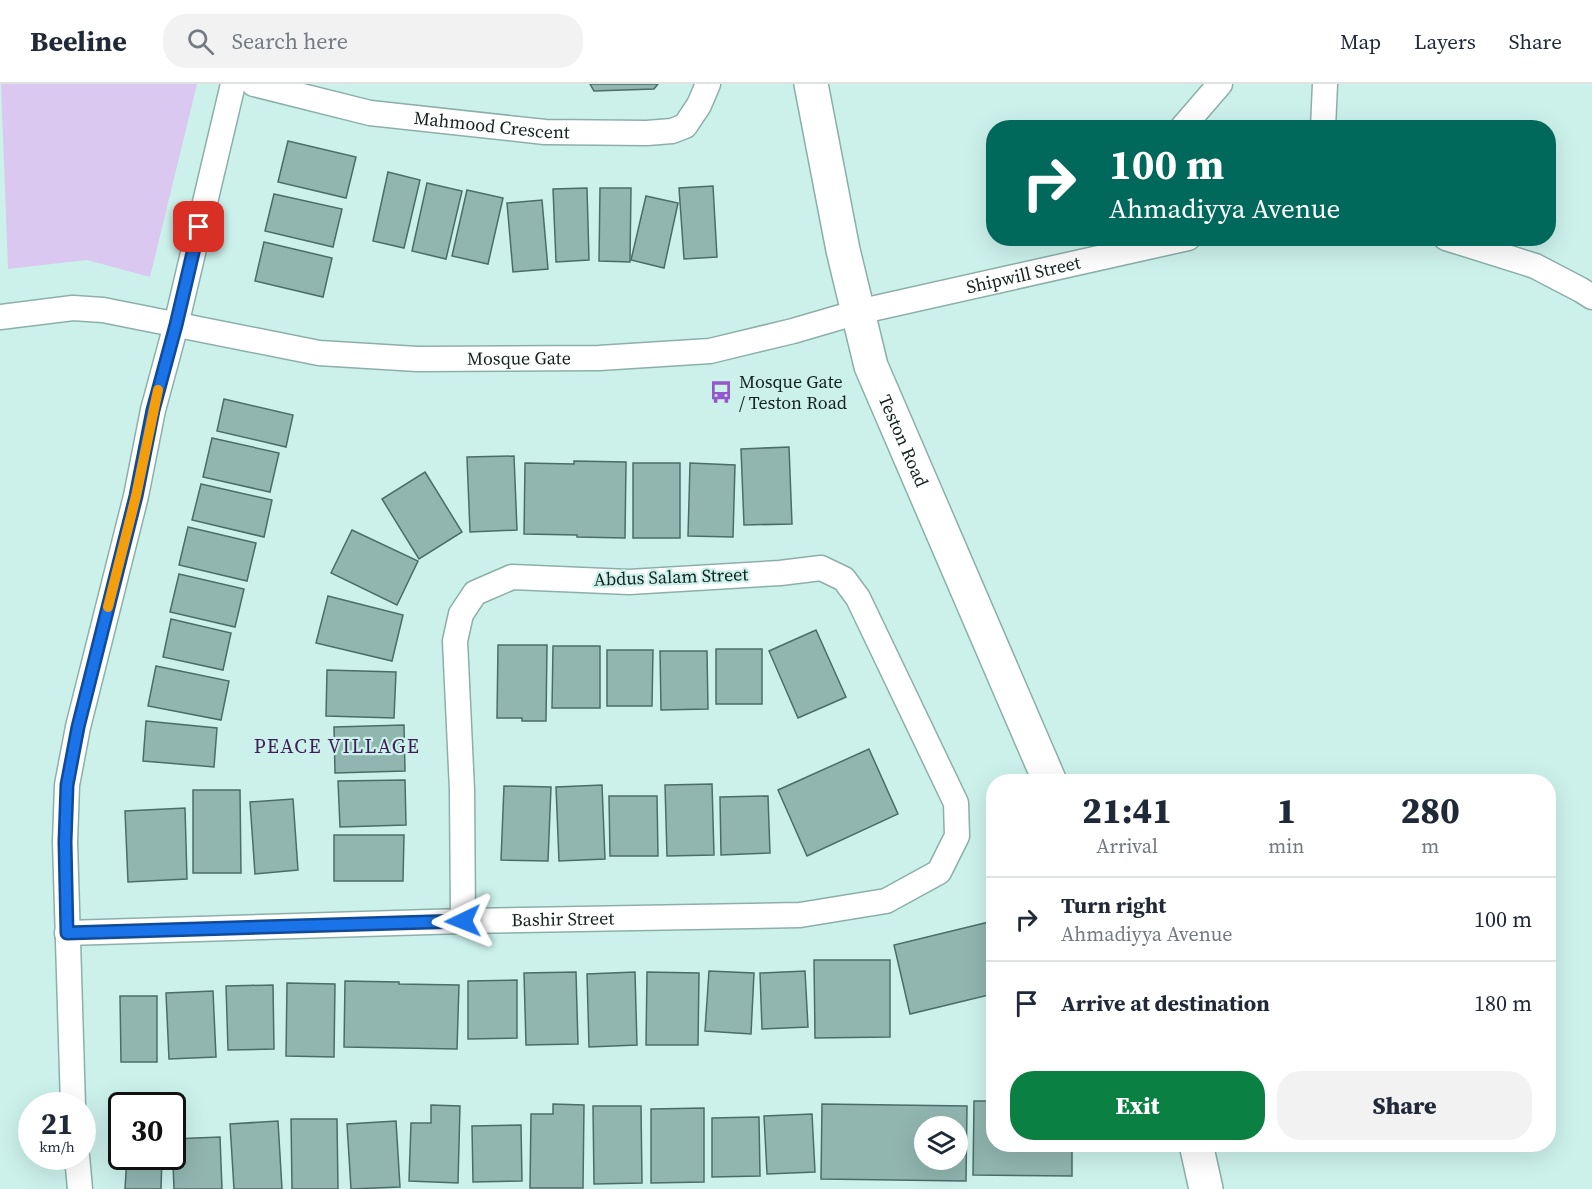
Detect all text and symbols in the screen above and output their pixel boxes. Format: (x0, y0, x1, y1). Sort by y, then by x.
search box (163, 14, 583, 68)
text: Beeline (30, 22, 127, 60)
icon: search (184, 25, 217, 58)
text: Search here (232, 26, 348, 56)
text: Map (1340, 27, 1381, 56)
text: Layers (1414, 27, 1476, 56)
text: Share (1509, 27, 1562, 56)
street label: Mahmood Crescent (412, 105, 570, 144)
text: 100 m (1109, 135, 1224, 193)
icon: right (1010, 144, 1088, 222)
text: Ahmadiyya Avenue (1109, 190, 1340, 227)
pin (173, 201, 224, 252)
icon: arrive (182, 210, 215, 243)
street label: Shipwill Street (964, 249, 1083, 299)
street label: Mosque Gate (467, 345, 571, 371)
place label: Mosque Gate / Teston Road (739, 369, 847, 415)
bus stop icon: Mosque Gate / Teston Road (708, 379, 734, 405)
street label: Teston Road (873, 391, 935, 491)
street label: Abdus Salam Street (593, 561, 749, 592)
district label: PEACE VILLAGE (254, 732, 420, 760)
text: 21:41 (1082, 786, 1172, 835)
text: 1 (1276, 786, 1296, 835)
text: 280 (1400, 786, 1460, 835)
text: Arrival (1096, 832, 1158, 860)
text: min (1268, 832, 1304, 860)
text: m (1421, 832, 1439, 860)
position arrow (431, 889, 495, 953)
text: Turn right (1061, 890, 1166, 920)
icon: right (1010, 903, 1043, 936)
text: 100 m (1474, 904, 1532, 934)
street label: Bashir Street (511, 905, 615, 932)
text: Ahmadiyya Avenue (1061, 920, 1232, 948)
icon: arrive (1010, 987, 1043, 1020)
text: Arrive at destination (1061, 988, 1270, 1018)
text: 180 m (1474, 988, 1532, 1018)
button: Exit (1010, 1071, 1265, 1140)
button: Share (1277, 1071, 1532, 1140)
speed limit sign: 30 (108, 1092, 186, 1170)
text: 21 (41, 1103, 73, 1144)
map controls (914, 1116, 968, 1170)
button: layers (914, 1116, 968, 1170)
text: km/h (39, 1136, 75, 1157)

